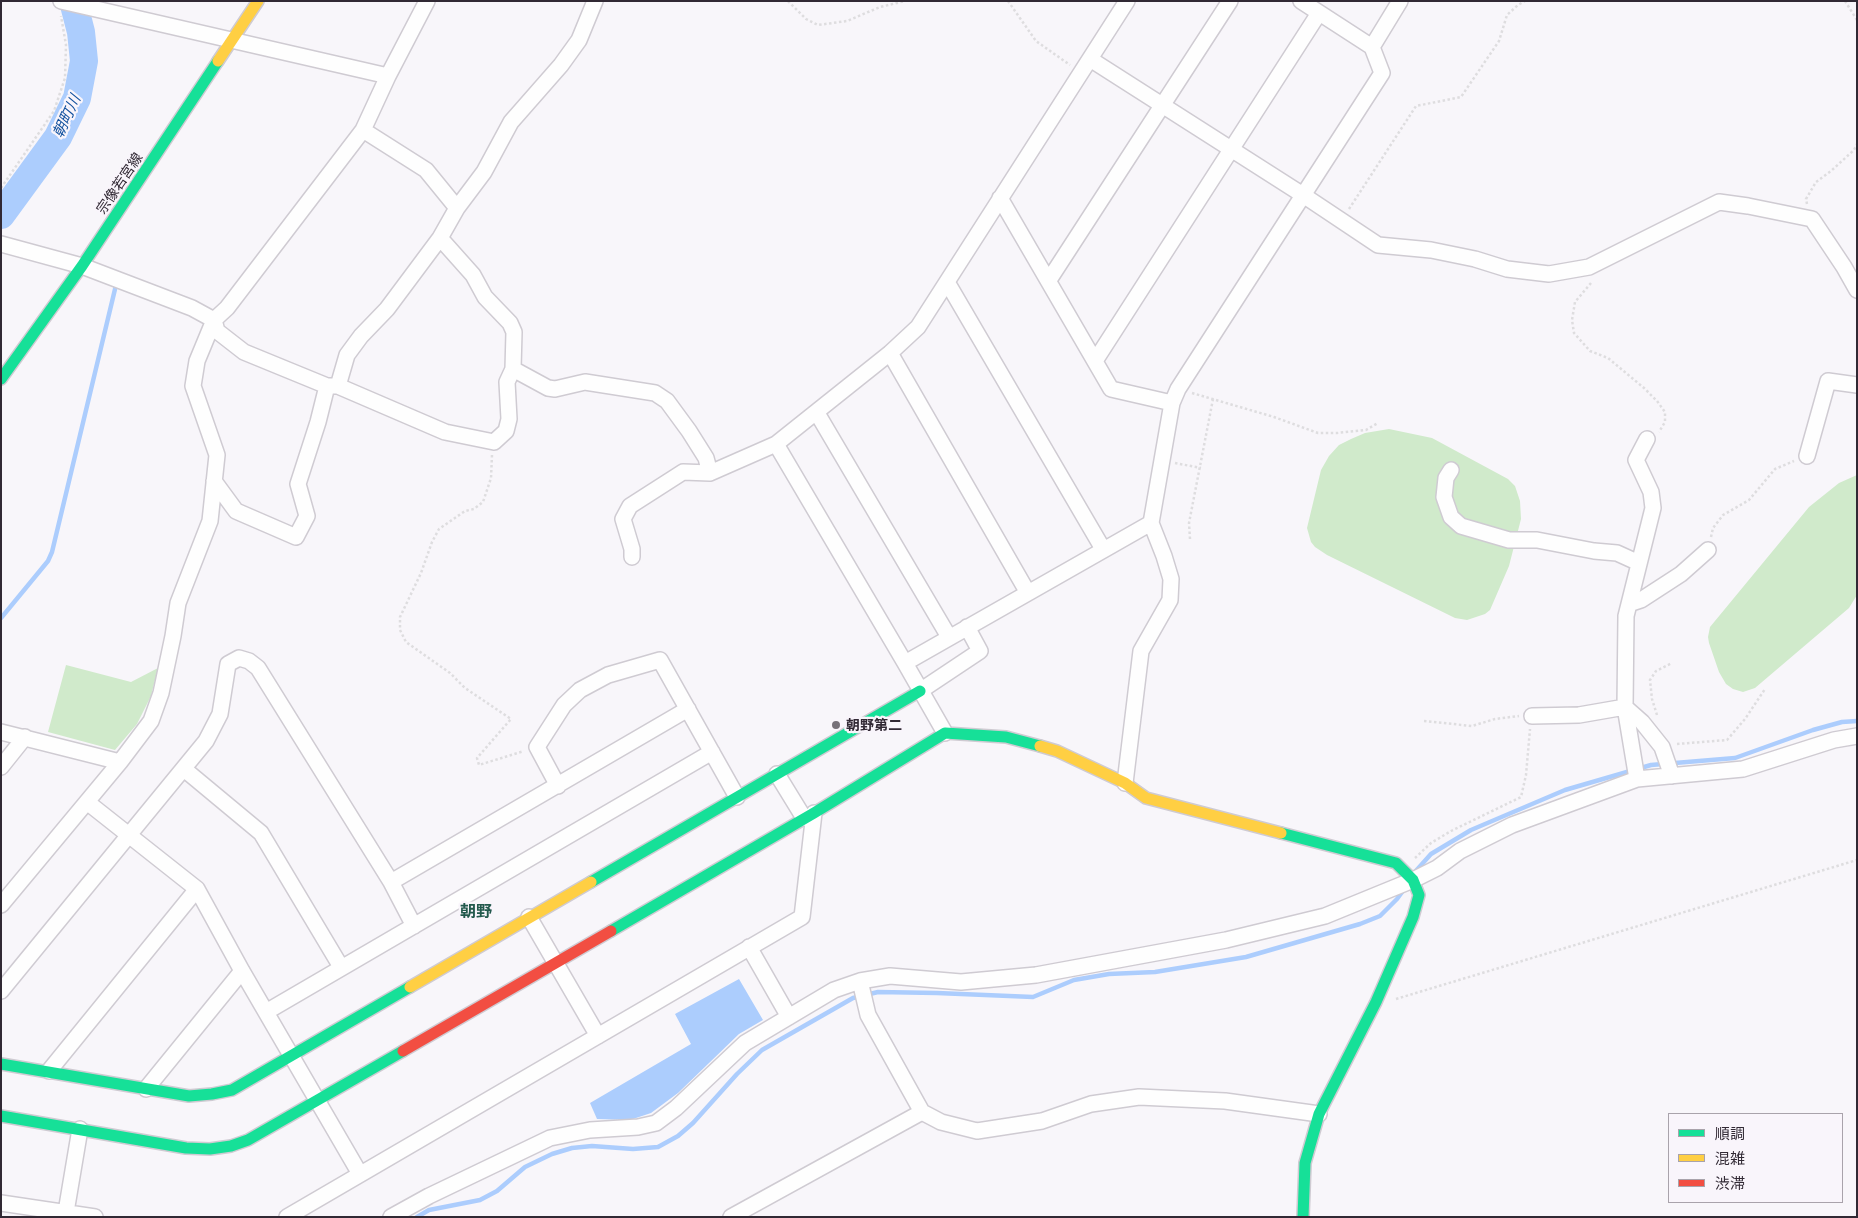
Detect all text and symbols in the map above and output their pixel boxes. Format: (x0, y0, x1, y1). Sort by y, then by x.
water label: 朝町川 (48, 92, 84, 140)
street label: 宗像若宮線 (92, 149, 146, 217)
place label: 朝野第二 (846, 717, 902, 733)
marker: 朝野第二 (830, 719, 842, 731)
district label: 朝野 (460, 901, 492, 921)
legend (1668, 1113, 1843, 1203)
text: 順調 (1715, 1122, 1745, 1143)
text: 混雑 (1715, 1147, 1745, 1168)
text: 渋滞 (1715, 1172, 1745, 1193)

